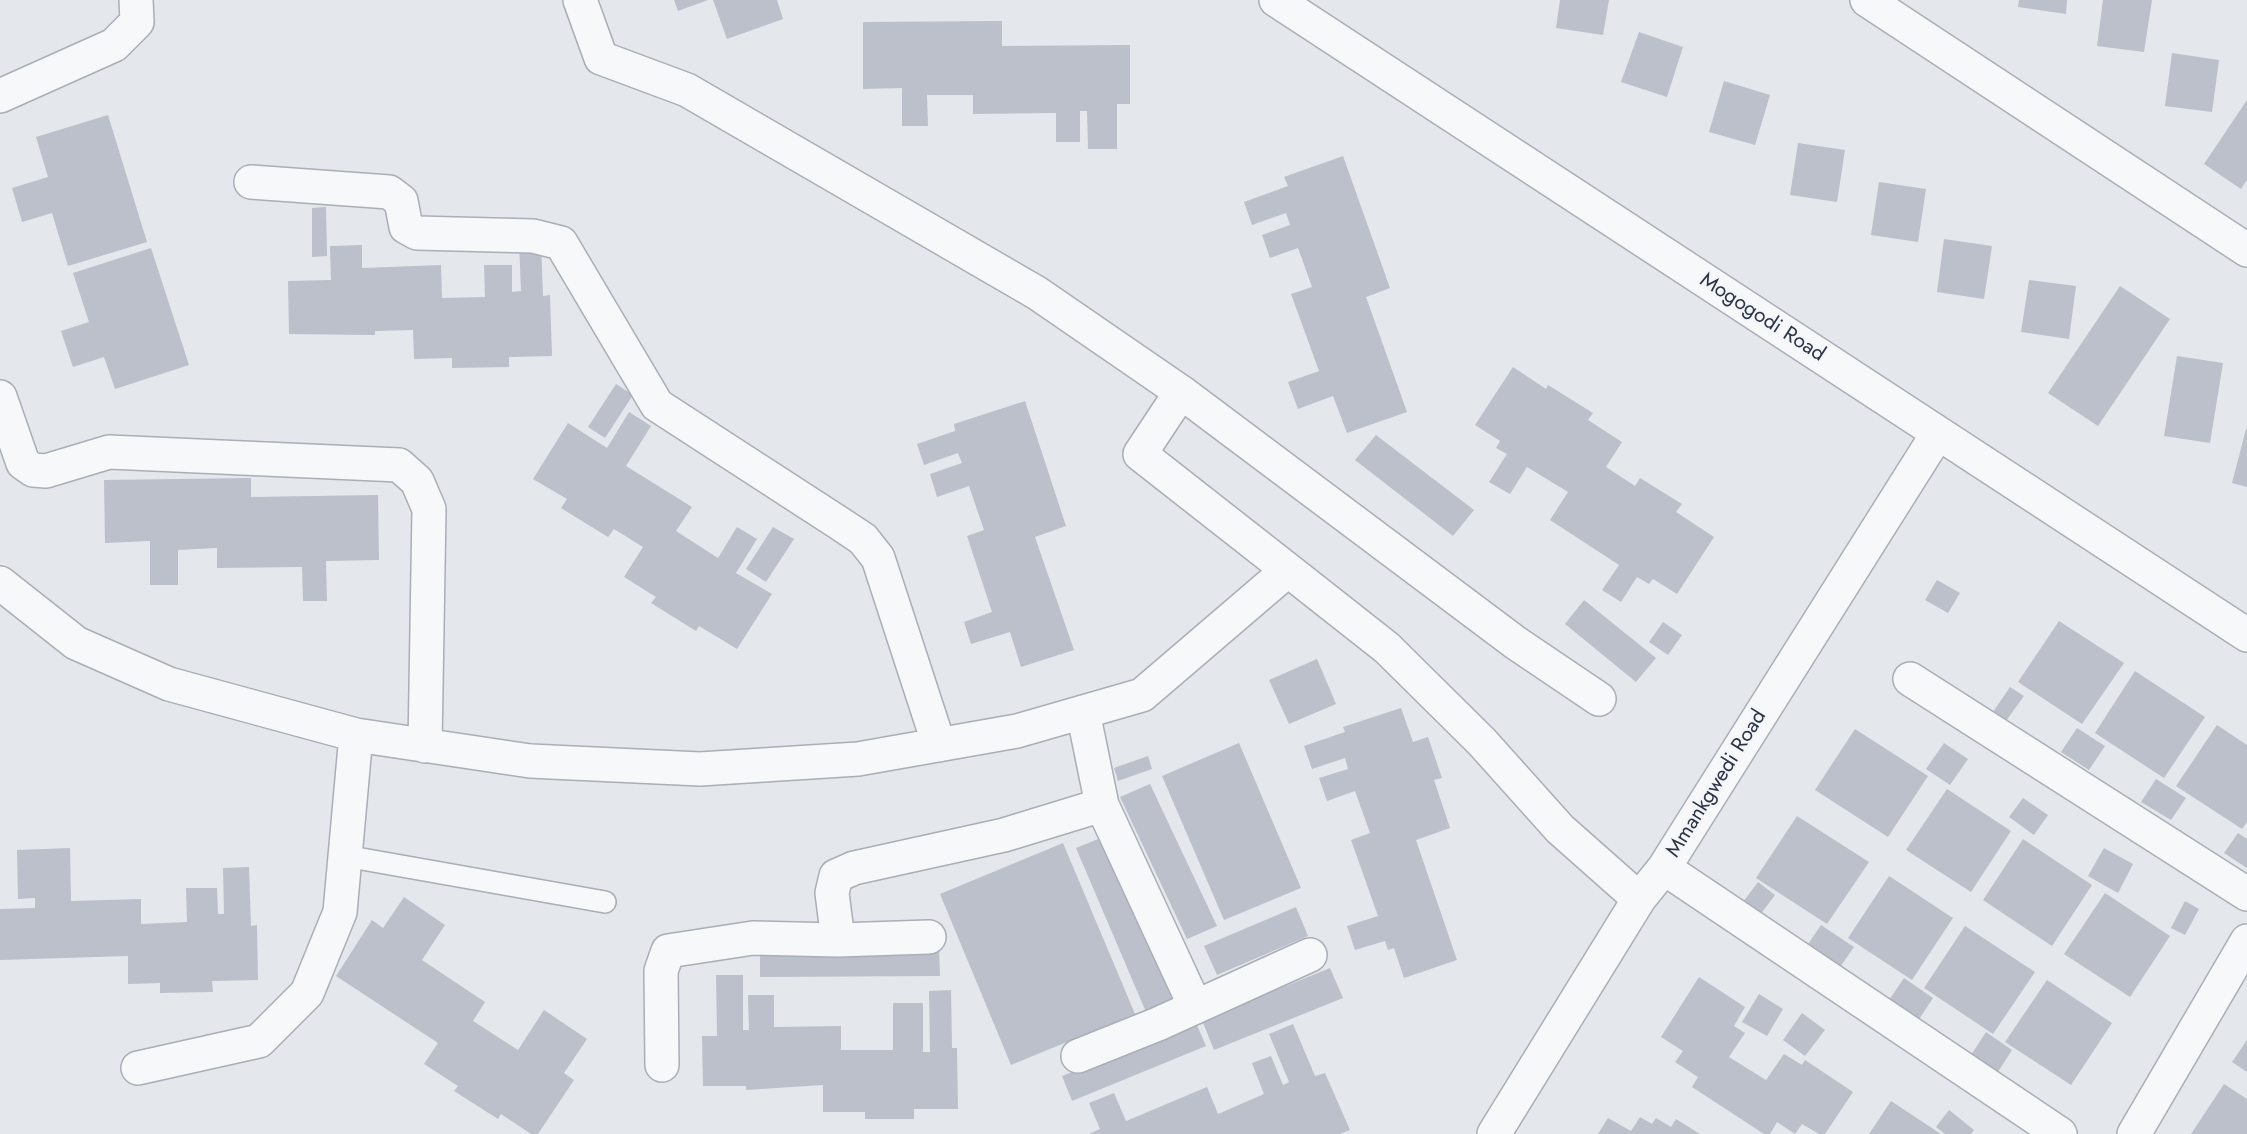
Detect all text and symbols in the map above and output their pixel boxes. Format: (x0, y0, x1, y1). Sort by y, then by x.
street label: Mogogodi Road (1695, 268, 1829, 368)
street label: Mmankgwedi Road (1661, 706, 1773, 862)

